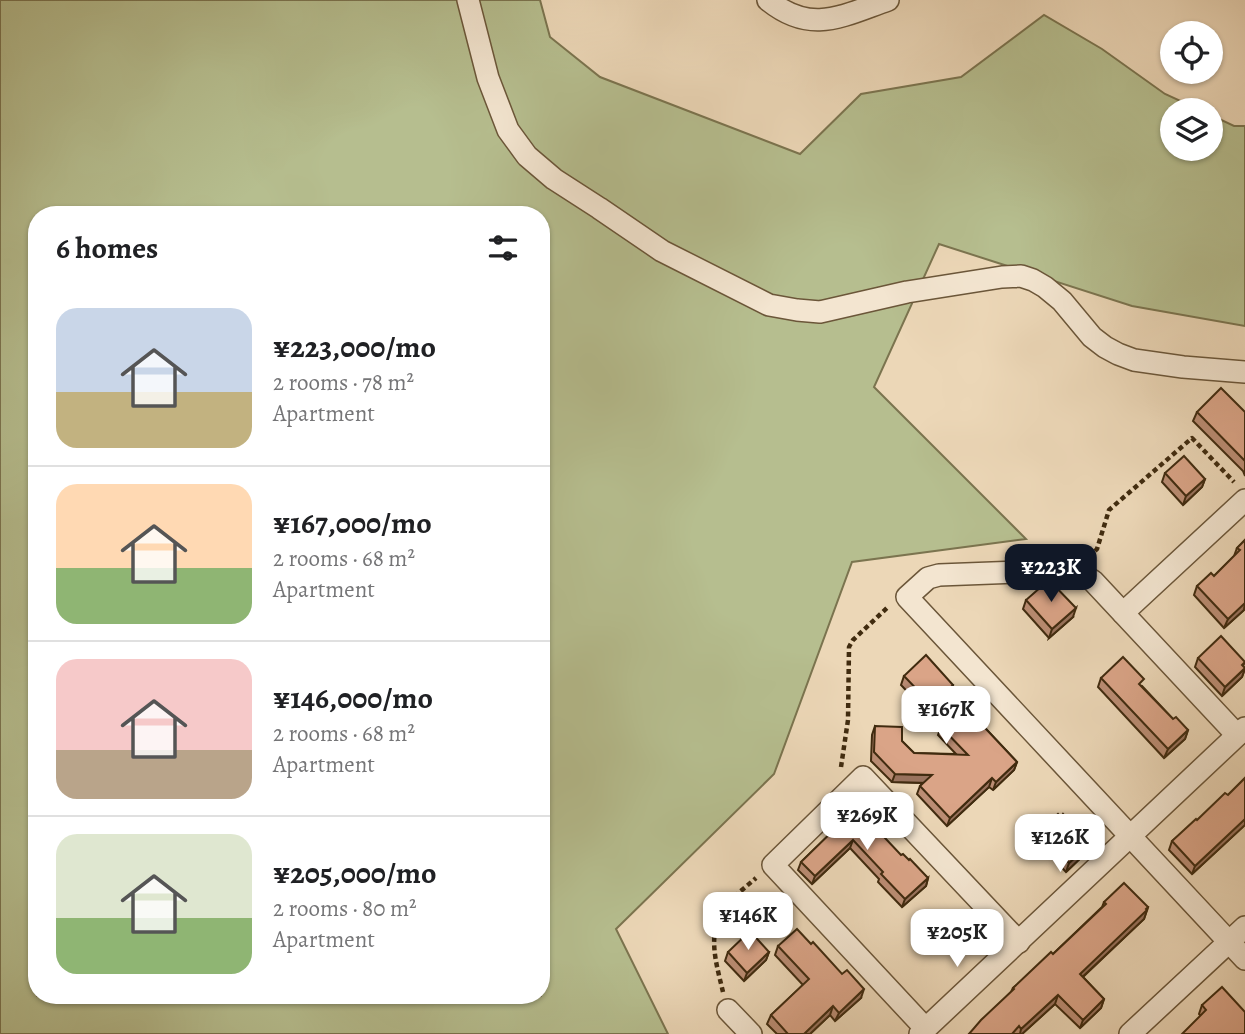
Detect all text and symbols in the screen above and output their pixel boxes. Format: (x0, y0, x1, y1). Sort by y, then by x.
map controls (1160, 21, 1223, 161)
button: locate (1160, 21, 1223, 84)
button: layers (1160, 98, 1223, 161)
text: 6 homes (56, 228, 158, 268)
icon: filters (484, 229, 522, 267)
text: ¥223,000/mo (273, 327, 436, 367)
icon: home (112, 336, 196, 420)
text: 2 rooms · 78 m² (273, 367, 414, 398)
text: Apartment (273, 398, 375, 429)
text: ¥167,000/mo (273, 503, 432, 543)
icon: home (112, 512, 196, 596)
text: 2 rooms · 68 m² (273, 543, 415, 574)
pin: ¥223K (1002, 544, 1100, 604)
text: ¥223K (1021, 551, 1081, 582)
text: Apartment (273, 574, 375, 605)
text: ¥146,000/mo (273, 678, 433, 718)
pin: ¥167K (897, 686, 995, 746)
icon: home (112, 687, 196, 771)
text: ¥167K (917, 693, 975, 724)
text: 2 rooms · 68 m² (273, 718, 415, 749)
text: Apartment (273, 749, 375, 780)
pin: ¥269K (818, 792, 916, 852)
text: ¥269K (837, 799, 897, 830)
pin: ¥126K (1011, 814, 1109, 874)
text: ¥126K (1031, 821, 1089, 852)
text: ¥205,000/mo (273, 853, 436, 893)
icon: home (112, 862, 196, 946)
pin: ¥146K (699, 892, 797, 952)
text: 2 rooms · 80 m² (273, 893, 417, 924)
text: ¥146K (719, 899, 777, 930)
pin: ¥205K (908, 909, 1006, 969)
text: ¥205K (927, 916, 987, 947)
text: Apartment (273, 924, 375, 955)

